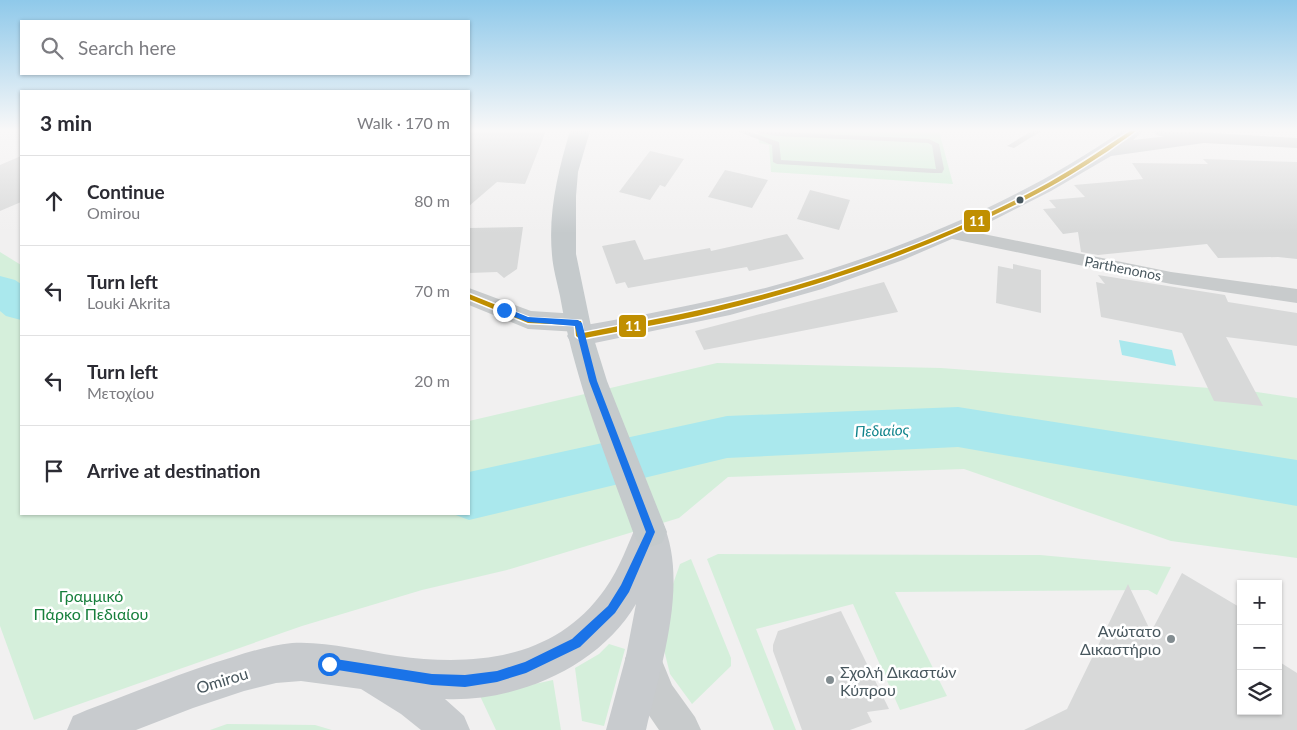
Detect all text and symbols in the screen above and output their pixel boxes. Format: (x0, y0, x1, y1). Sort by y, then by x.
search box (20, 20, 470, 75)
icon: search (38, 34, 66, 62)
text: Search here (78, 36, 176, 59)
text: 3 min (40, 110, 92, 135)
text: Walk · 170 m (357, 113, 450, 132)
text: Continue (87, 180, 165, 203)
icon: ahead (40, 187, 68, 215)
text: 80 m (414, 191, 450, 210)
unlabelled marker (1015, 195, 1025, 205)
text: Omirou (87, 203, 140, 222)
line badge: 11 (963, 209, 991, 233)
text: 11 (969, 212, 985, 229)
street label: Parthenonos (1083, 252, 1163, 284)
text: Turn left (87, 270, 158, 293)
icon: left (40, 277, 68, 305)
text: 70 m (414, 281, 450, 300)
text: Louki Akrita (87, 293, 170, 312)
route end (493, 299, 516, 322)
line badge: 11 (618, 314, 647, 338)
text: 11 (625, 317, 641, 334)
text: Turn left (87, 360, 158, 383)
icon: left (40, 367, 68, 395)
text: 20 m (414, 371, 450, 390)
text: Μετοχίου (87, 383, 154, 402)
water label: Πεδιαίος (855, 420, 910, 440)
icon: arrive (40, 457, 68, 485)
text: Arrive at destination (87, 459, 260, 482)
map controls (1237, 580, 1282, 715)
button: + (1237, 580, 1282, 625)
park label: Γραμμικό Πάρκο Πεδιαίου (34, 586, 148, 623)
place label: Ανώτατο Δικαστήριο (1080, 621, 1161, 658)
button: − (1237, 625, 1282, 670)
marker: Ανώτατο Δικαστήριο (1165, 633, 1177, 645)
route start (318, 653, 341, 676)
place label: Σχολή Δικαστών Κύπρου (840, 662, 957, 699)
street label: Omirou (194, 663, 250, 697)
button: layers (1237, 670, 1282, 715)
marker: Σχολή Δικαστών Κύπρου (824, 674, 836, 686)

